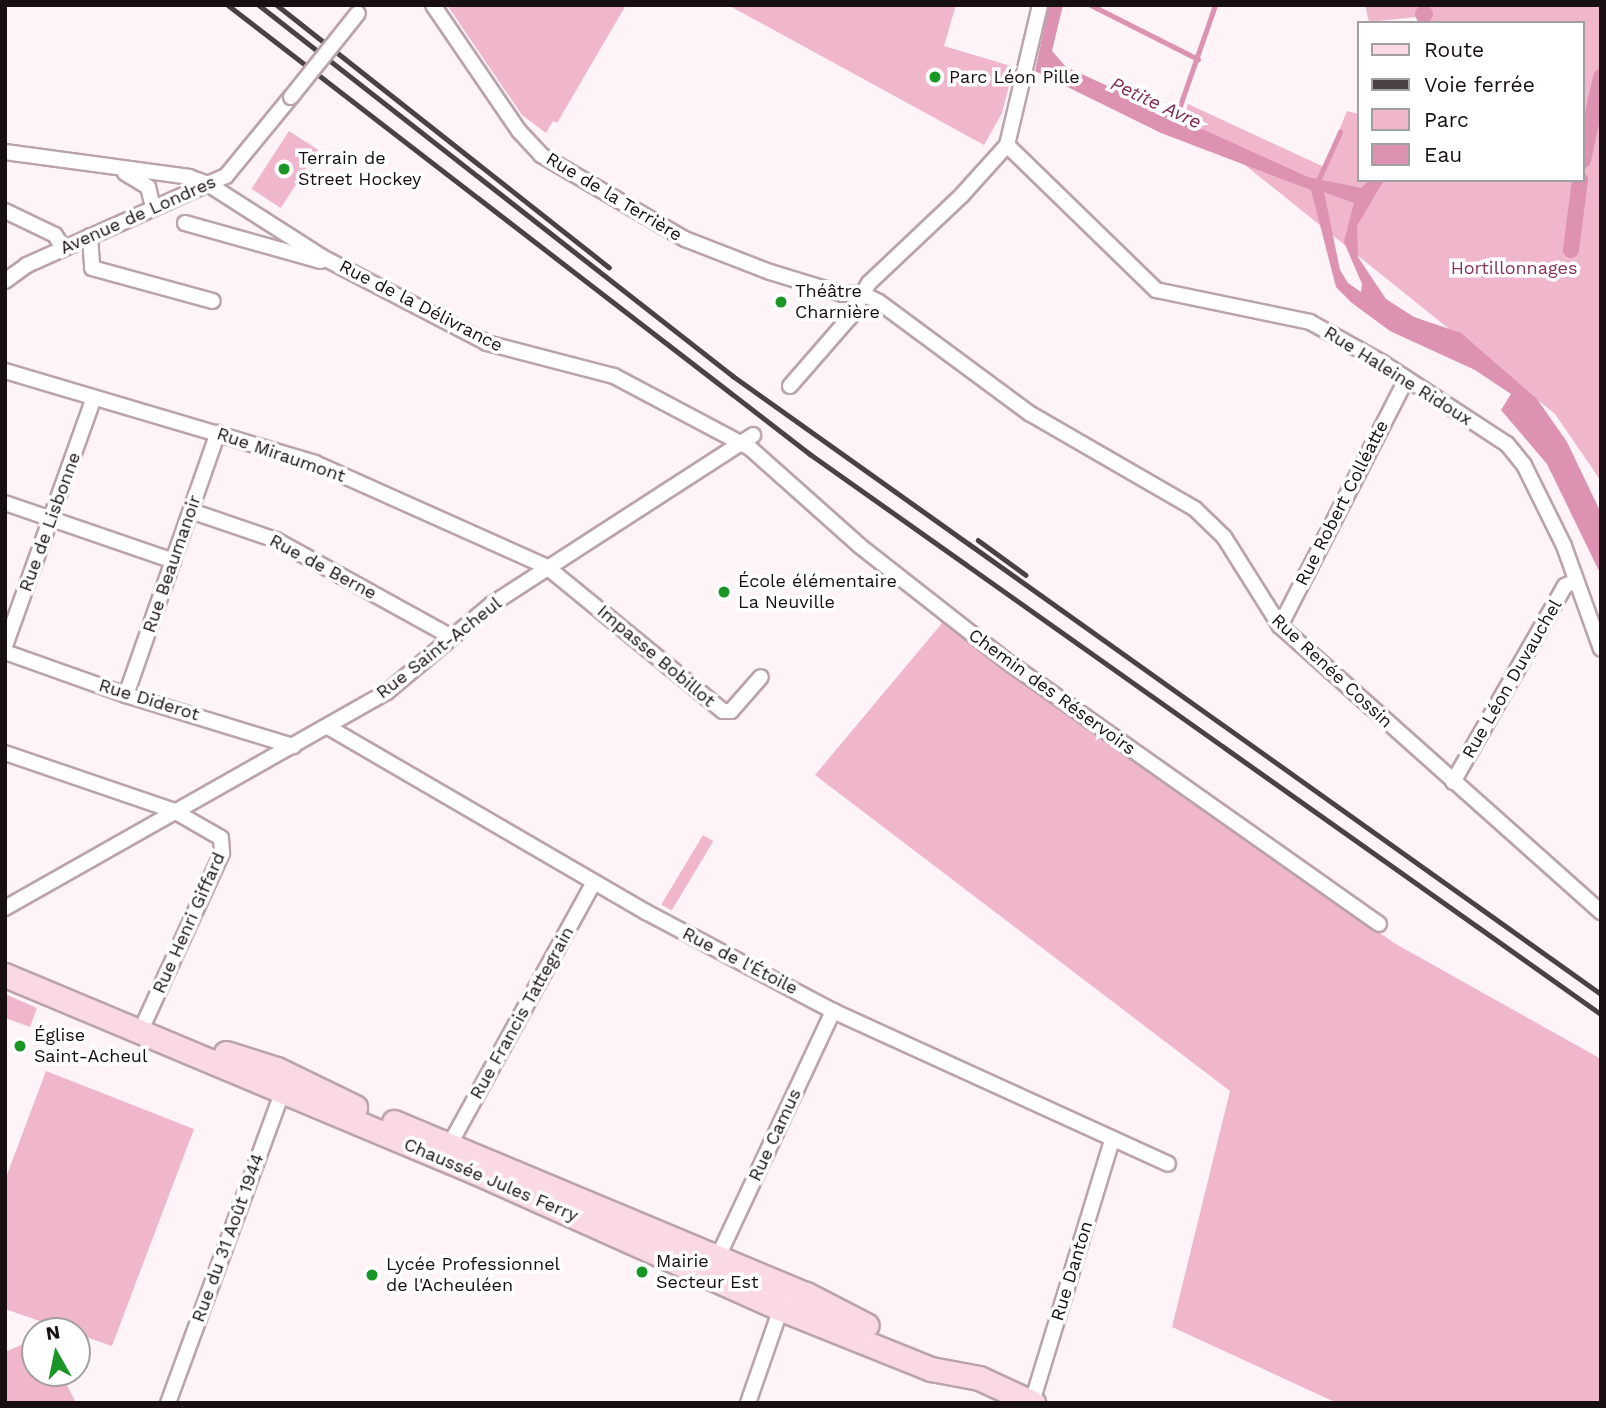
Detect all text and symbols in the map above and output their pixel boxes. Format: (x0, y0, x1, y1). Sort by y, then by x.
legend (1358, 21, 1585, 182)
text: Route (1424, 37, 1484, 62)
place label: Parc Léon Pille (949, 66, 1080, 88)
marker: Parc Léon Pille (927, 69, 943, 85)
water label: Petite Avre (1107, 72, 1205, 134)
text: Voie ferrée (1424, 72, 1535, 97)
text: Parc (1424, 107, 1469, 132)
text: Eau (1424, 142, 1462, 167)
place label: Terrain de Street Hockey (298, 148, 421, 190)
street label: Rue de la Terrière (542, 148, 686, 246)
marker: Terrain de Street Hockey (276, 161, 292, 177)
street label: Avenue de Londres (57, 171, 219, 259)
street label: Rue de la Délivrance (335, 255, 507, 357)
park label: Hortillonnages (1451, 257, 1577, 279)
place label: Théâtre Charnière (795, 281, 880, 324)
marker: Théâtre Charnière (773, 294, 789, 310)
street label: Rue Haleine Ridoux (1320, 322, 1476, 430)
street label: Rue Robert Colléatte (1291, 417, 1393, 589)
street label: Rue Miraumont (214, 423, 348, 487)
street label: Rue de Lisbonne (15, 449, 85, 595)
street label: Rue Beaumanoir (138, 492, 206, 636)
street label: Rue de Berne (266, 530, 380, 604)
place label: École élémentaire La Neuville (738, 571, 897, 614)
marker: École élémentaire La Neuville (716, 584, 732, 600)
street label: Rue Saint-Acheul (372, 592, 506, 704)
street label: Rue Léon Duvauchel (1458, 596, 1566, 762)
street label: Impasse Bobillot (593, 600, 719, 712)
street label: Rue Renée Cossin (1267, 609, 1397, 733)
street label: Chemin des Réservoirs (964, 624, 1140, 760)
street label: Rue Diderot (96, 674, 202, 726)
street label: Rue Henri Giffard (148, 849, 230, 997)
street label: Rue Francis Tattegrain (465, 923, 579, 1103)
street label: Rue de l'Étoile (679, 923, 801, 999)
place label: Église Saint-Acheul (34, 1025, 147, 1068)
marker: Église Saint-Acheul (12, 1038, 28, 1054)
street label: Rue Camus (744, 1085, 806, 1185)
street label: Chaussée Jules Ferry (400, 1133, 582, 1227)
street label: Rue du 31 Août 1944 (187, 1150, 269, 1326)
street label: Rue Danton (1047, 1219, 1097, 1323)
place label: Mairie Secteur Est (656, 1251, 759, 1294)
place label: Lycée Professionnel de l'Acheuléen (386, 1254, 560, 1296)
marker: Mairie Secteur Est (634, 1264, 650, 1280)
marker: Lycée Professionnel de l'Acheuléen (364, 1267, 380, 1283)
north arrow (21, 1317, 91, 1387)
text: N (44, 1320, 62, 1345)

